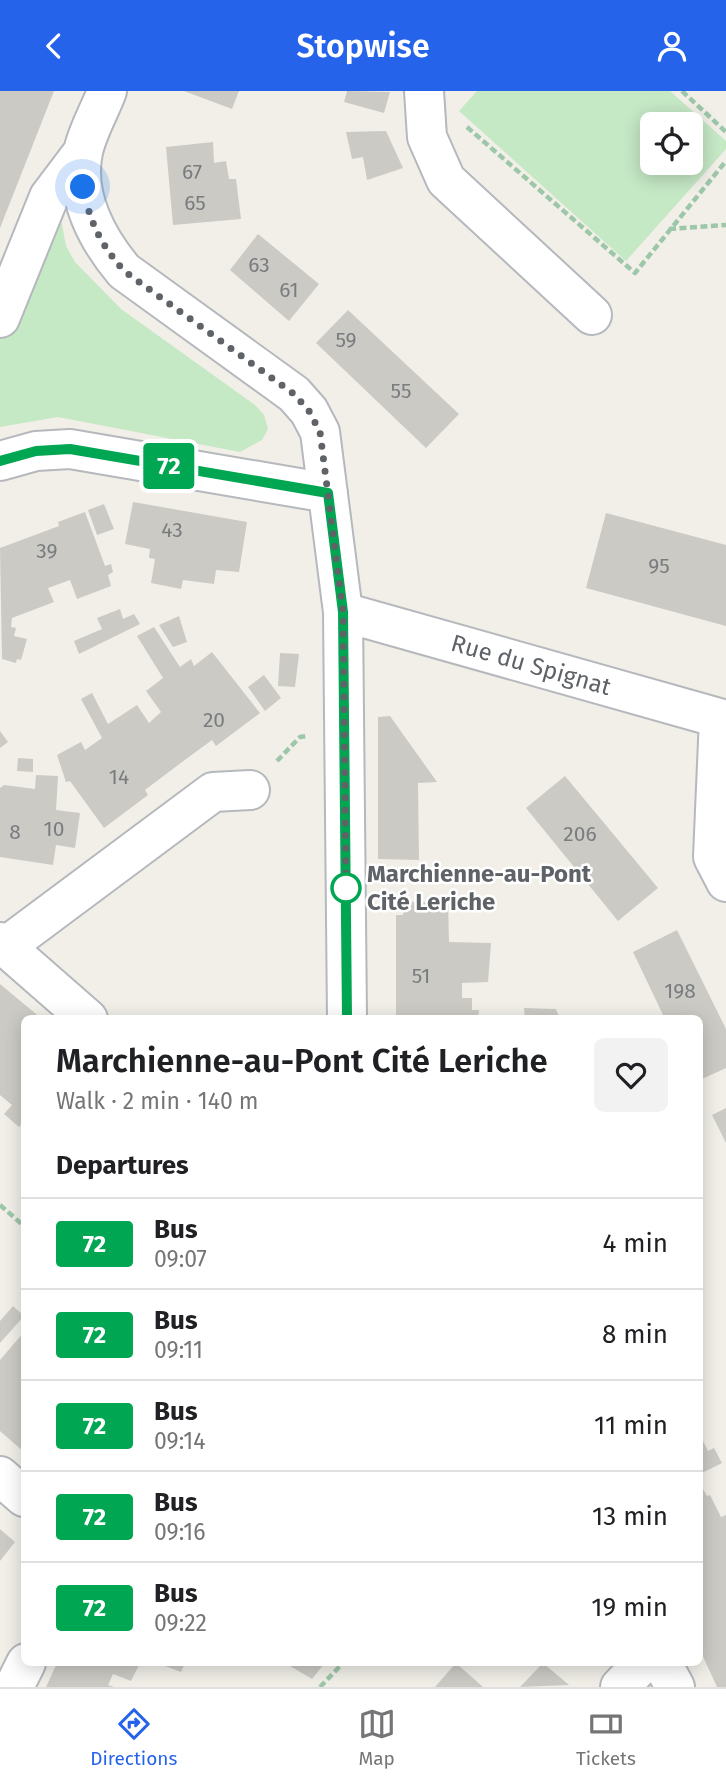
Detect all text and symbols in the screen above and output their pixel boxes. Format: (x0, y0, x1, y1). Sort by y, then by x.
icon: back (35, 27, 73, 65)
text: Stopwise (296, 27, 430, 65)
icon: person (653, 27, 691, 65)
map controls (640, 112, 703, 175)
button: locate (640, 112, 703, 175)
house number: 67 (182, 159, 202, 185)
your location (65, 169, 100, 204)
house number: 65 (184, 190, 206, 216)
house number: 63 (248, 252, 270, 278)
house number: 61 (279, 277, 299, 303)
house number: 59 (335, 327, 357, 353)
house number: 55 (391, 378, 411, 404)
line badge: 72 (138, 443, 200, 489)
text: 72 (157, 452, 181, 480)
house number: 43 (161, 517, 183, 543)
house number: 39 (36, 538, 58, 564)
house number: 95 (648, 553, 670, 579)
street label: Rue du Spignat (448, 629, 614, 701)
house number: 20 (203, 707, 225, 733)
house number: 14 (109, 764, 129, 790)
house number: 10 (44, 816, 64, 842)
house number: 8 (9, 819, 21, 845)
house number: 206 (563, 821, 597, 847)
place label: Marchienne-au-Pont Cité Leriche (367, 860, 592, 916)
marker: Marchienne-au-Pont Cité Leriche (331, 873, 361, 903)
house number: 51 (412, 963, 430, 989)
house number: 198 (664, 978, 696, 1004)
button: heart (594, 1038, 668, 1112)
text: Marchienne-au-Pont Cité Leriche (56, 1041, 548, 1081)
text: Walk · 2 min · 140 m (56, 1087, 259, 1115)
text: Departures (56, 1150, 189, 1181)
text: Bus (154, 1214, 197, 1245)
text: 4 min (602, 1228, 668, 1259)
text: 72 (83, 1230, 106, 1258)
text: 09:07 (154, 1245, 207, 1273)
text: Bus (154, 1305, 197, 1336)
text: 8 min (602, 1319, 668, 1350)
text: 72 (83, 1321, 106, 1349)
text: 09:11 (154, 1336, 203, 1364)
text: Bus (154, 1396, 197, 1427)
text: 11 min (594, 1410, 668, 1441)
text: 72 (83, 1412, 106, 1440)
text: 09:14 (154, 1427, 205, 1455)
text: Bus (154, 1487, 197, 1518)
text: 13 min (592, 1501, 668, 1532)
text: 72 (83, 1503, 106, 1531)
text: 09:16 (154, 1518, 206, 1546)
text: Bus (154, 1578, 197, 1609)
text: 19 min (591, 1592, 668, 1623)
text: 72 (83, 1594, 106, 1622)
text: 09:22 (154, 1609, 207, 1637)
tab: Directions (90, 1705, 177, 1770)
tab: Map (358, 1705, 396, 1770)
tab: Tickets (576, 1705, 636, 1770)

